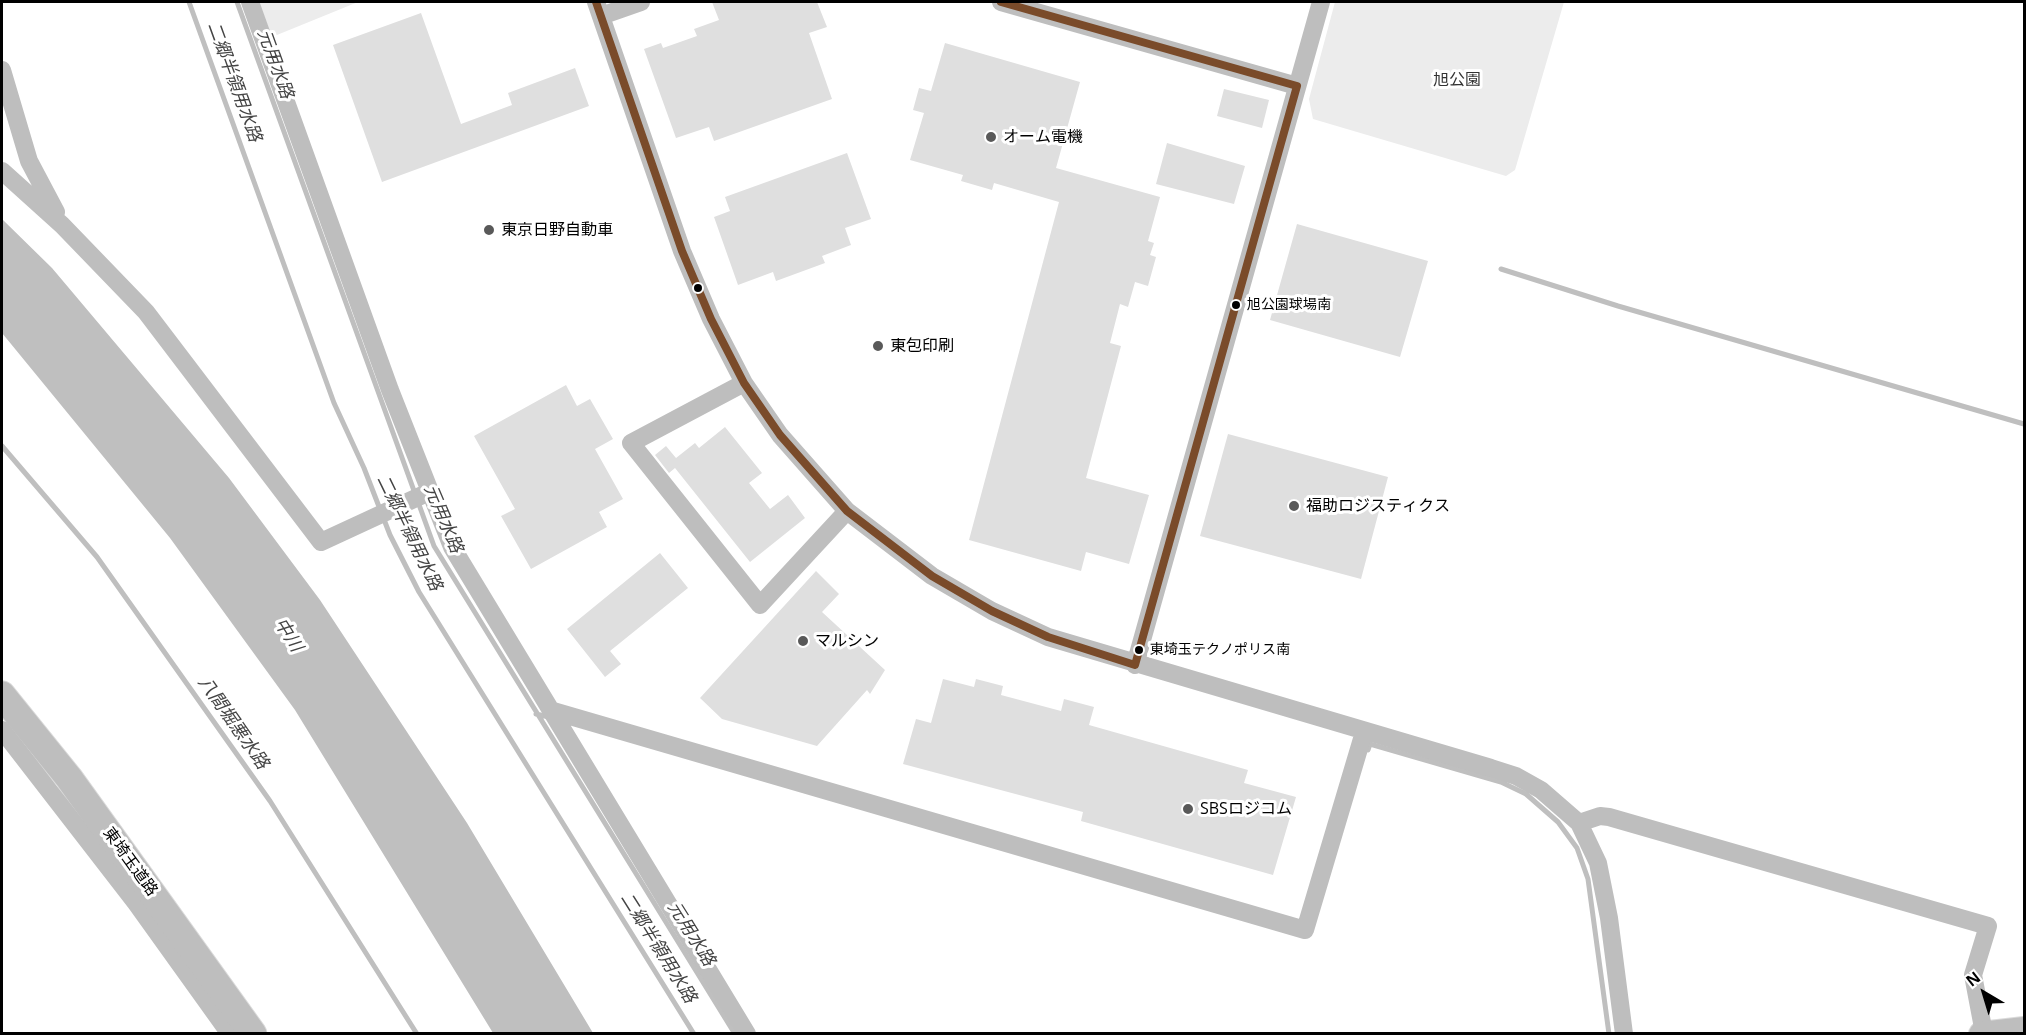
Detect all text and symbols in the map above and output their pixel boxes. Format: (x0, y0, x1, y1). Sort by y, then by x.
water label: 二郷半領用水路 (202, 19, 266, 145)
water label: 元用水路 (253, 26, 297, 102)
park label: 旭公園 (1433, 70, 1481, 90)
place label: オーム電機 (1003, 127, 1083, 147)
marker: オーム電機 (984, 130, 998, 144)
place label: 東京日野自動車 (501, 220, 613, 240)
marker: 東京日野自動車 (482, 223, 496, 237)
unlabelled marker (692, 282, 704, 294)
place label: 旭公園球場南 (1247, 297, 1331, 313)
marker: 旭公園球場南 (1230, 299, 1242, 311)
place label: 東包印刷 (890, 336, 954, 356)
marker: 東包印刷 (871, 339, 885, 353)
water label: 二郷半領用水路 (372, 472, 446, 594)
water label: 元用水路 (419, 482, 467, 556)
place label: 福助ロジスティクス (1306, 496, 1450, 516)
marker: 福助ロジスティクス (1287, 499, 1301, 513)
water label: 中川 (269, 614, 307, 656)
place label: マルシン (815, 631, 879, 651)
marker: マルシン (796, 634, 810, 648)
place label: 東埼玉テクノポリス南 (1150, 642, 1290, 658)
marker: 東埼玉テクノポリス南 (1133, 644, 1145, 656)
water label: 八間堀悪水路 (193, 673, 273, 773)
place label: SBSロジコム (1200, 799, 1292, 819)
marker: SBSロジコム (1181, 802, 1195, 816)
street label: 東埼玉道路 (99, 824, 161, 900)
water label: 二郷半領用水路 (615, 889, 701, 1007)
water label: 元用水路 (663, 898, 719, 970)
north arrow (1954, 963, 2014, 1023)
text: N (1961, 966, 1985, 991)

